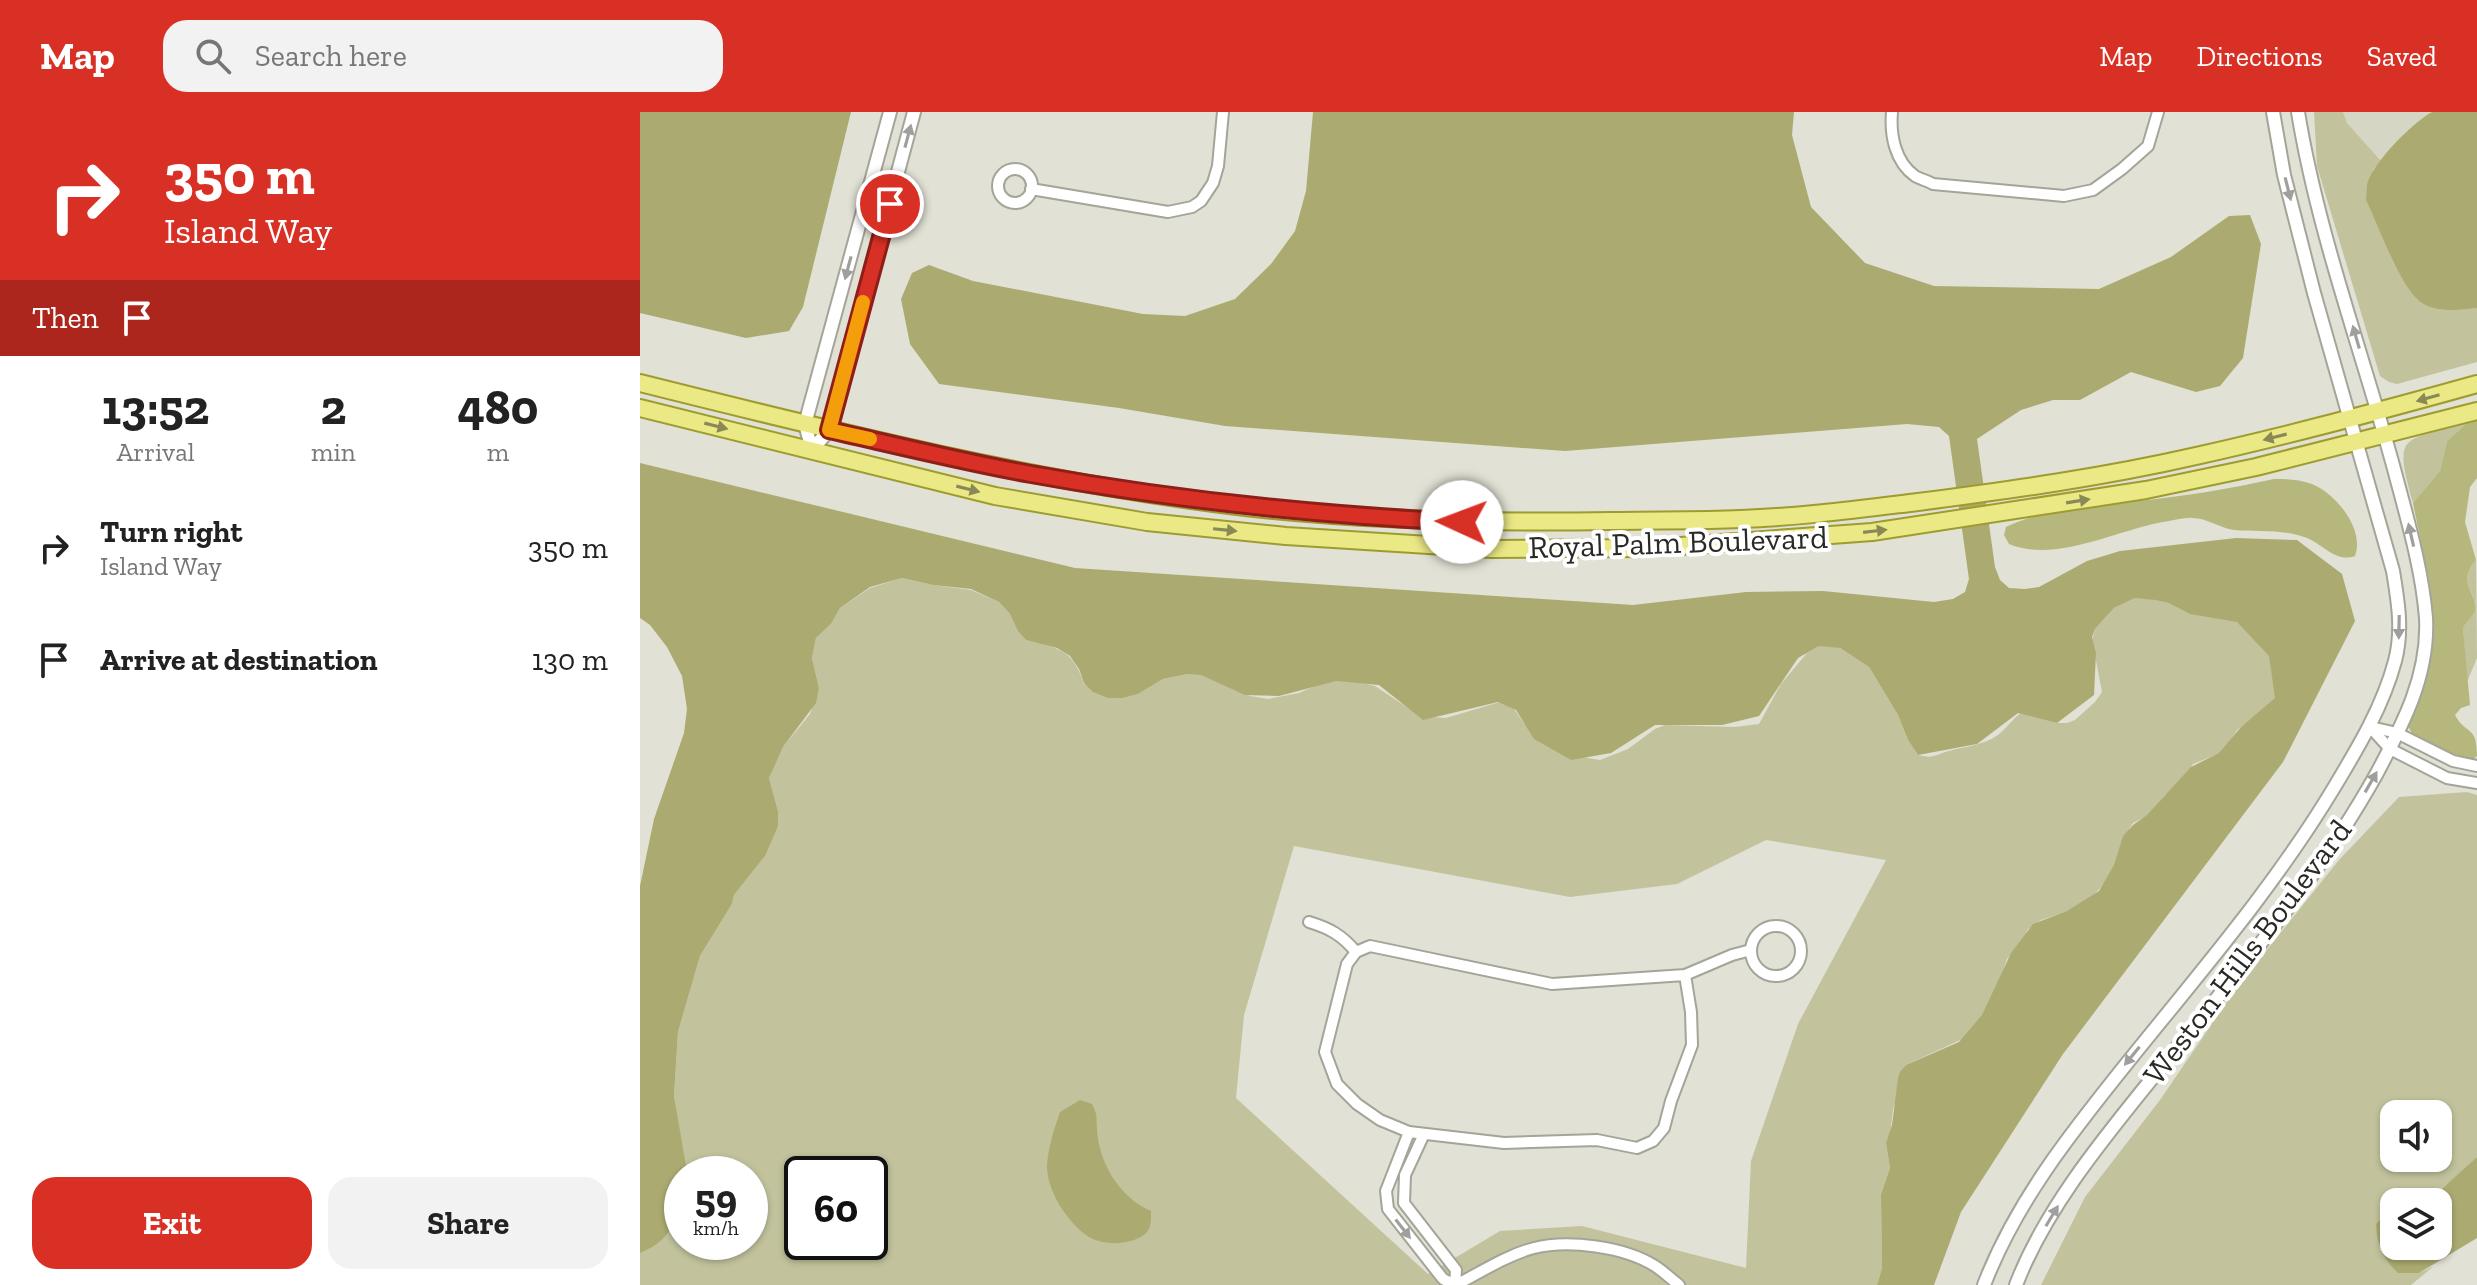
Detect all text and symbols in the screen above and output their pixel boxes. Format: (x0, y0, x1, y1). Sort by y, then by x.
search box (163, 20, 723, 92)
text: Map (40, 33, 115, 79)
icon: search (191, 34, 235, 78)
text: Search here (255, 38, 407, 74)
text: Map (2099, 40, 2152, 73)
text: Directions (2196, 40, 2323, 73)
text: Saved (2367, 40, 2437, 73)
one-way arrow (902, 124, 915, 148)
text: 350 m (164, 141, 315, 208)
icon: right (32, 144, 136, 248)
pin (856, 170, 924, 238)
one-way arrow (2282, 176, 2294, 201)
icon: arrive (868, 182, 912, 226)
text: Island Way (164, 209, 333, 252)
one-way arrow (841, 256, 853, 281)
icon: arrive (115, 296, 159, 340)
text: Then (32, 300, 99, 336)
one-way arrow (2349, 325, 2361, 350)
text: 13:52 (102, 379, 209, 436)
text: 2 (321, 379, 346, 436)
text: 480 (457, 379, 538, 436)
one-way arrow (2415, 392, 2439, 405)
one-way arrow (703, 421, 728, 433)
one-way arrow (2263, 431, 2288, 444)
text: Arrival (116, 436, 195, 468)
text: min (311, 436, 356, 468)
text: m (487, 436, 509, 468)
position arrow (1420, 480, 1504, 564)
one-way arrow (956, 484, 981, 496)
one-way arrow (2065, 494, 2090, 507)
text: Turn right (100, 514, 242, 550)
street label: Royal Palm Boulevard (1528, 518, 1829, 566)
one-way arrow (2404, 522, 2417, 547)
one-way arrow (1213, 524, 1238, 537)
one-way arrow (1863, 525, 1888, 538)
icon: right (32, 526, 76, 570)
text: 350 m (528, 530, 608, 566)
text: Island Way (100, 550, 222, 582)
one-way arrow (2393, 615, 2405, 640)
icon: arrive (32, 638, 76, 682)
text: Arrive at destination (100, 642, 377, 678)
text: 130 m (532, 642, 608, 678)
one-way arrow (2364, 771, 2378, 793)
street label: Weston Hills Boulevard (2135, 812, 2359, 1092)
one-way arrow (2124, 1046, 2141, 1066)
map controls (2380, 1100, 2452, 1260)
button: sound (2380, 1100, 2452, 1172)
speed limit sign: 60 (784, 1156, 888, 1260)
text: 59 (695, 1174, 737, 1222)
button: Exit (32, 1177, 312, 1269)
button: Share (328, 1177, 608, 1269)
button: layers (2380, 1188, 2452, 1260)
one-way arrow (2045, 1205, 2059, 1227)
text: km/h (693, 1216, 739, 1240)
one-way arrow (1394, 1219, 1411, 1239)

